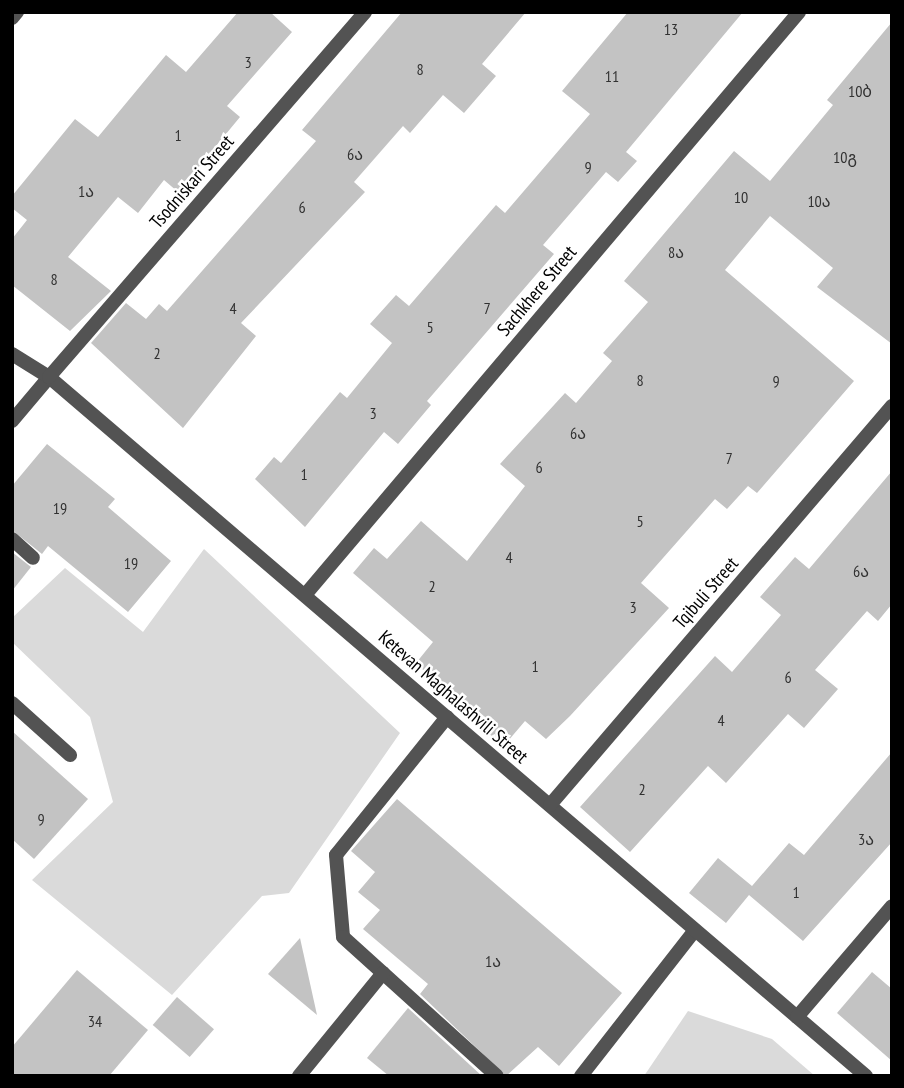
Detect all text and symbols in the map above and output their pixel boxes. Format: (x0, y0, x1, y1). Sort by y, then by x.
house number: 13 (664, 19, 678, 39)
house number: 3 (244, 52, 252, 72)
house number: 8 (416, 59, 424, 79)
house number: 11 (605, 66, 619, 86)
house number: 10ბ (848, 81, 872, 101)
house number: 1 (174, 125, 182, 145)
street label: Tsodniskari Street (145, 131, 239, 233)
house number: 6ა (347, 144, 363, 164)
house number: 10გ (833, 147, 857, 167)
house number: 9 (584, 157, 592, 177)
house number: 1ა (78, 181, 94, 201)
house number: 10 (734, 187, 748, 207)
house number: 10ა (807, 191, 831, 211)
house number: 6 (298, 197, 306, 217)
street label: Sachkhere Street (493, 241, 581, 341)
house number: 8ა (668, 242, 684, 262)
house number: 8 (50, 269, 58, 289)
house number: 4 (229, 298, 237, 318)
house number: 7 (483, 298, 491, 318)
house number: 5 (426, 317, 434, 337)
house number: 2 (153, 343, 161, 363)
house number: 8 (636, 370, 644, 390)
house number: 9 (772, 371, 780, 391)
house number: 3 (369, 403, 377, 423)
house number: 6ა (570, 423, 586, 443)
house number: 7 (725, 448, 733, 468)
house number: 6 (535, 457, 543, 477)
house number: 1 (300, 464, 308, 484)
house number: 19 (53, 498, 67, 518)
house number: 5 (636, 511, 644, 531)
house number: 4 (505, 547, 513, 567)
house number: 19 (124, 553, 138, 573)
street label: Tqibuli Street (669, 553, 743, 633)
house number: 6ა (853, 561, 869, 581)
house number: 2 (428, 576, 436, 596)
house number: 3 (629, 597, 637, 617)
street label: Ketevan Maghalashvili Street (374, 626, 532, 768)
house number: 1 (531, 656, 539, 676)
house number: 6 (784, 667, 792, 687)
house number: 4 (717, 710, 725, 730)
house number: 2 (638, 779, 646, 799)
house number: 9 (37, 809, 45, 829)
house number: 3ა (858, 829, 874, 849)
house number: 1 (792, 882, 800, 902)
house number: 1ა (485, 951, 501, 971)
house number: 34 (88, 1011, 102, 1031)

